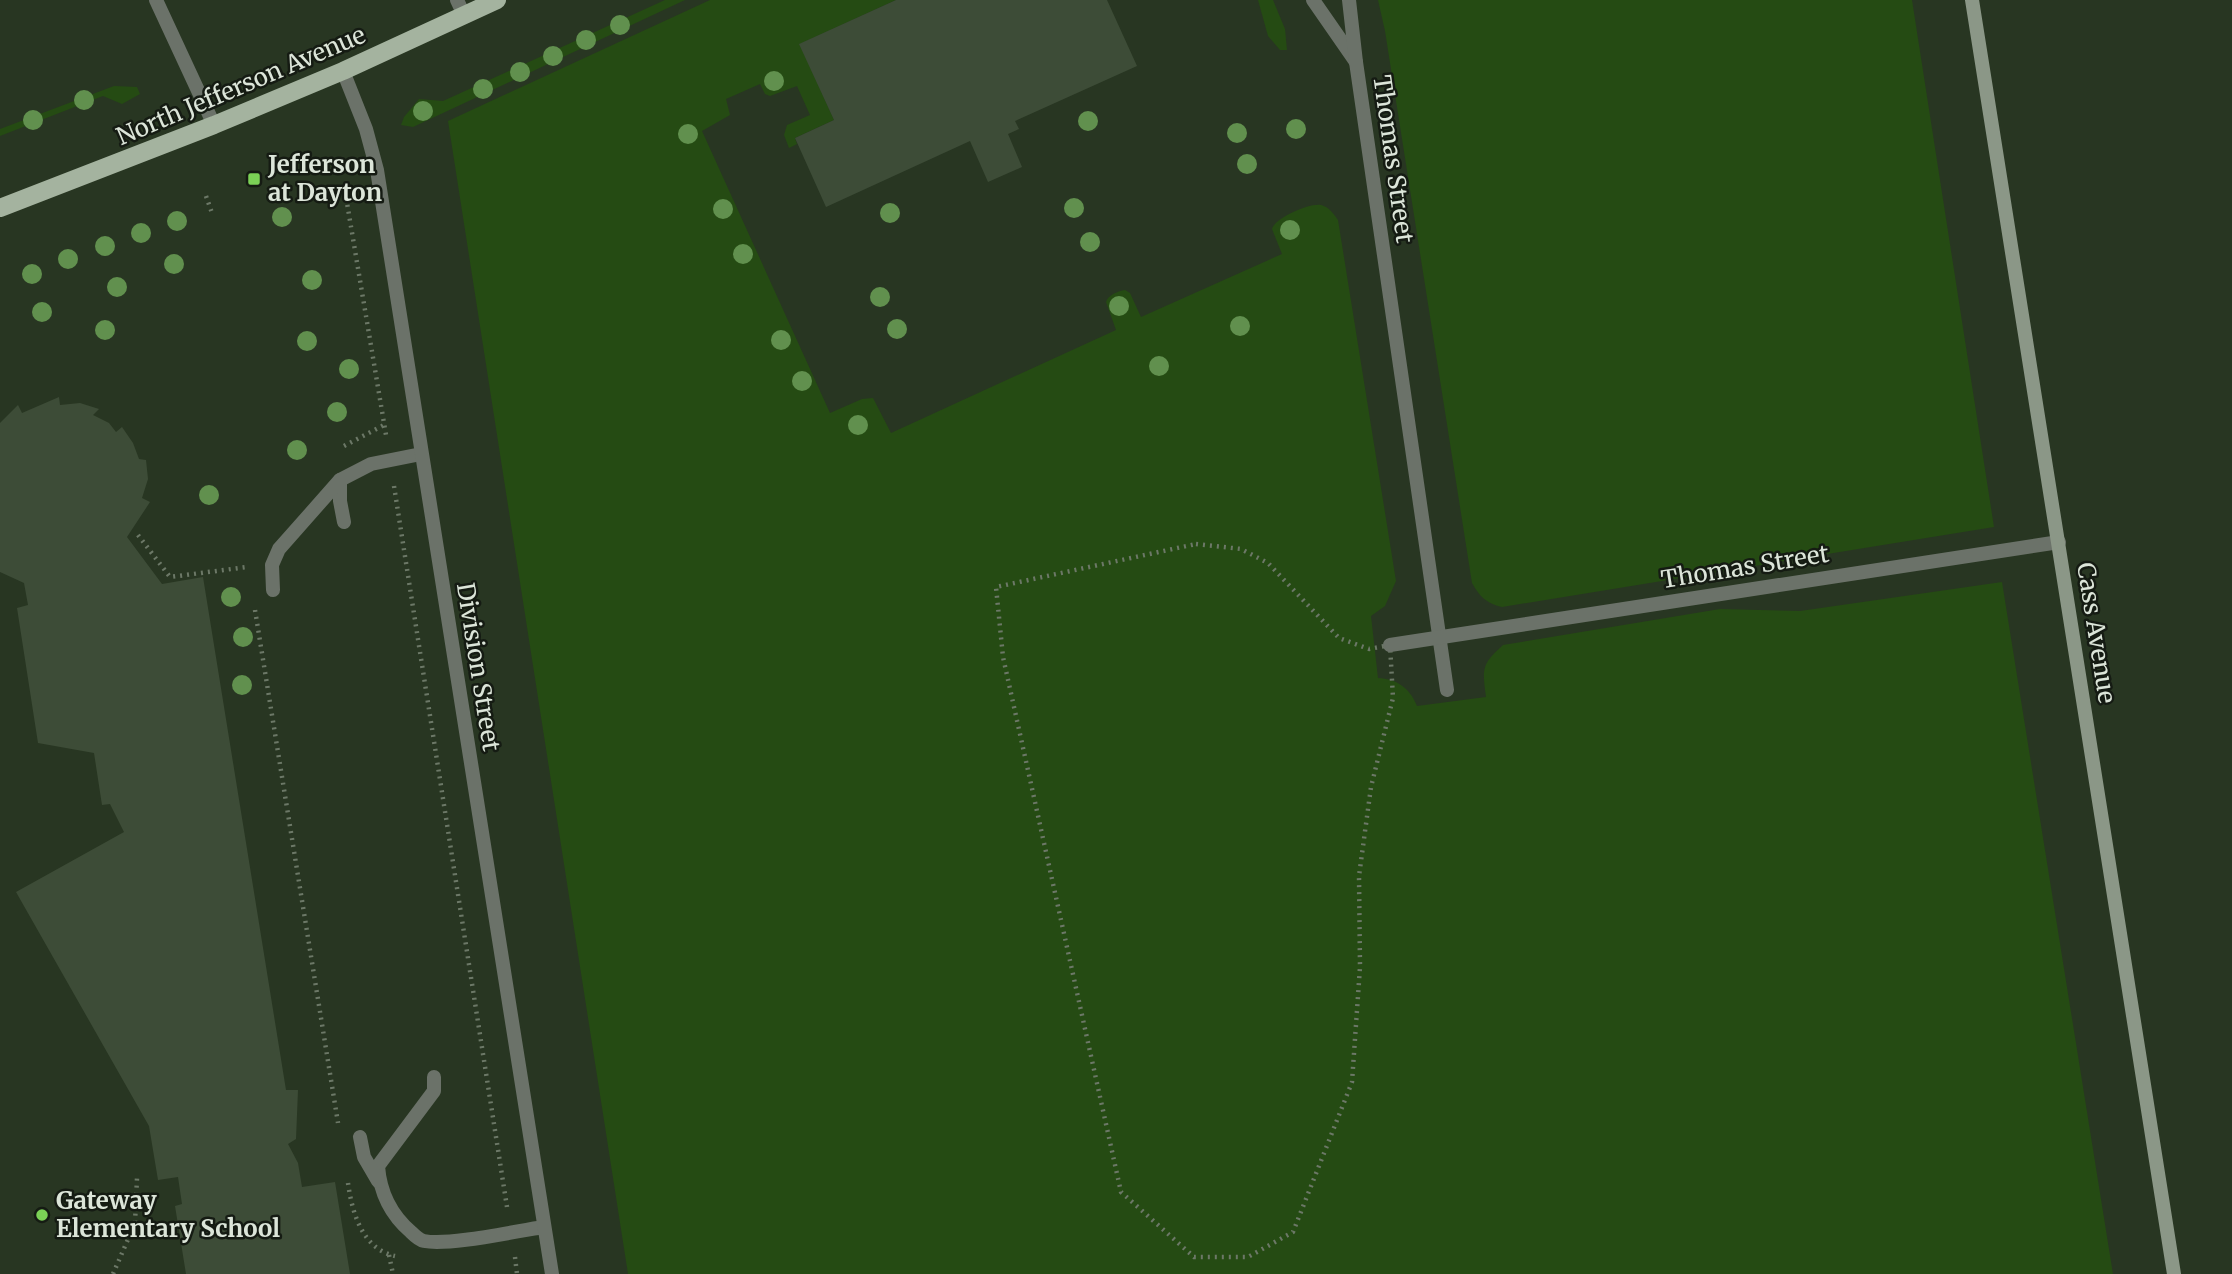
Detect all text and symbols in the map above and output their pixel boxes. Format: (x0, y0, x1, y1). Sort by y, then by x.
street label: North Jefferson Avenue (112, 19, 370, 152)
street label: Thomas Street (1366, 73, 1421, 246)
place label: Jefferson at Dayton (267, 149, 382, 208)
marker: Jefferson at Dayton (246, 171, 262, 187)
street label: Thomas Street (1659, 538, 1832, 595)
street label: Cass Avenue (2070, 560, 2123, 706)
street label: Division Street (450, 580, 507, 754)
place label: Gateway Elementary School (56, 1185, 280, 1244)
marker: Gateway Elementary School (34, 1207, 50, 1223)

